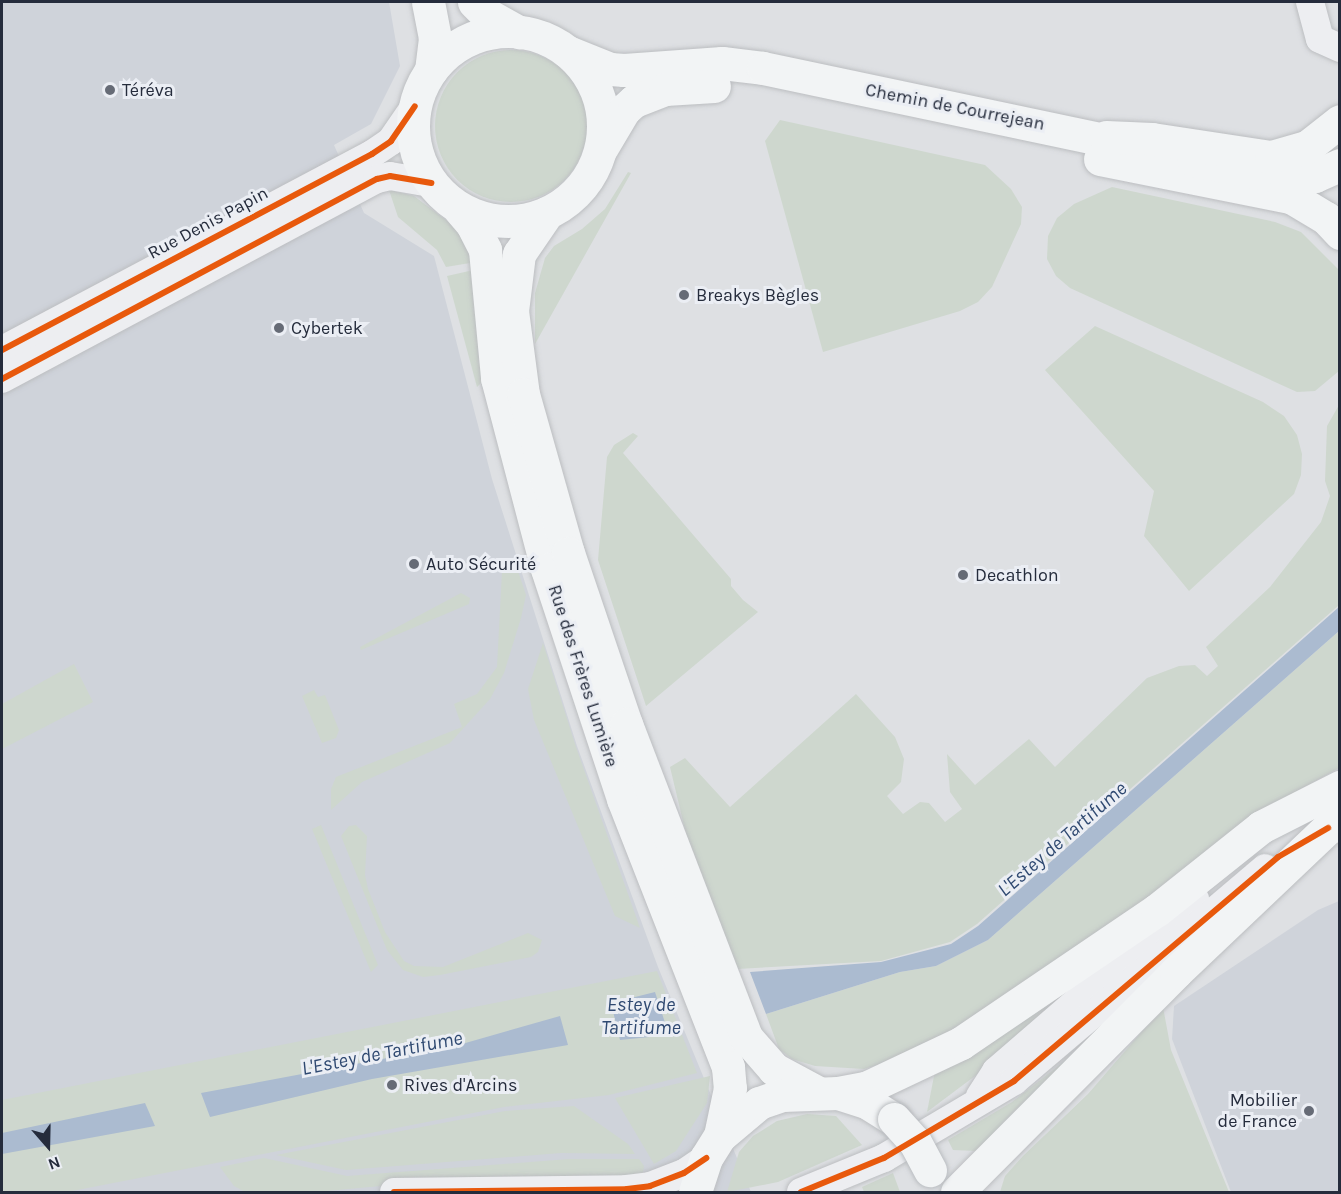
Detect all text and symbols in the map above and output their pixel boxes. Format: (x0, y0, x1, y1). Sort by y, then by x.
place label: Téréva (122, 79, 174, 101)
street label: Chemin de Courrejean (863, 79, 1047, 135)
marker: Téréva (103, 83, 117, 97)
street label: Rue Denis Papin (144, 182, 272, 264)
place label: Breakys Bègles (696, 284, 819, 306)
marker: Breakys Bègles (677, 288, 691, 302)
place label: Cybertek (291, 317, 363, 339)
marker: Cybertek (272, 321, 286, 335)
place label: Auto Sécurité (426, 553, 536, 575)
marker: Auto Sécurité (407, 557, 421, 571)
place label: Decathlon (975, 564, 1059, 586)
marker: Decathlon (956, 568, 970, 582)
street label: Rue des Frères Lumière (543, 582, 623, 770)
water label: L'Estey de Tartifume (992, 776, 1132, 902)
water label: Estey de Tartifume (601, 993, 681, 1040)
water label: L'Estey de Tartifume (300, 1026, 464, 1080)
place label: Rives d'Arcins (404, 1074, 517, 1096)
marker: Rives d'Arcins (385, 1078, 399, 1092)
place label: Mobilier de France (1218, 1090, 1297, 1132)
marker: Mobilier de France (1302, 1104, 1316, 1118)
north arrow (18, 1116, 78, 1176)
text: N (46, 1152, 63, 1174)

